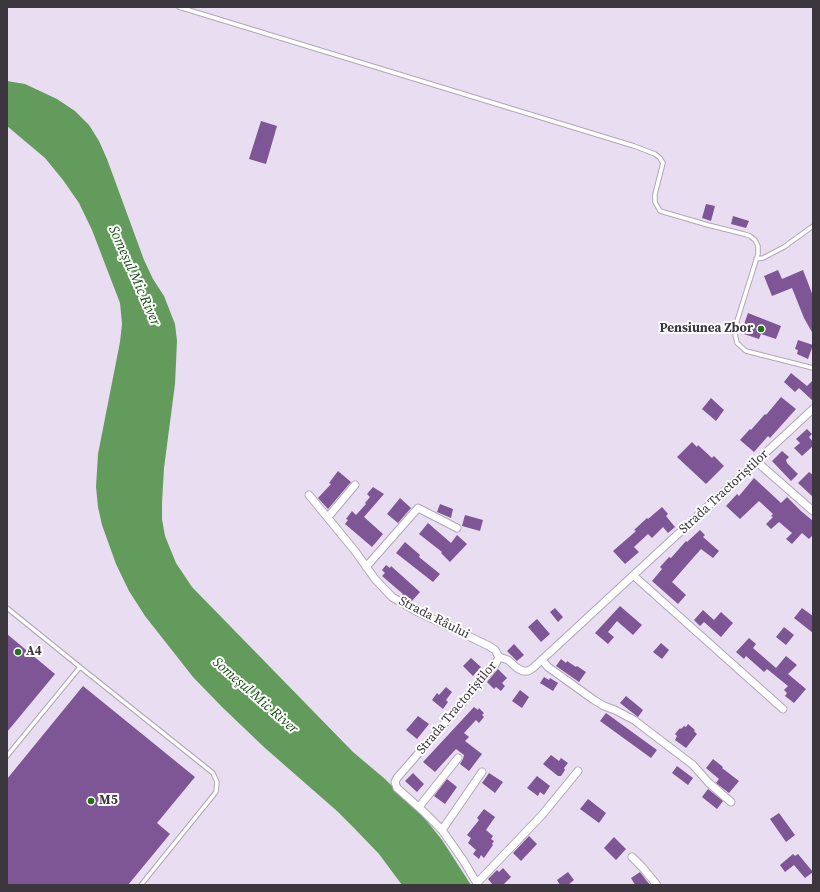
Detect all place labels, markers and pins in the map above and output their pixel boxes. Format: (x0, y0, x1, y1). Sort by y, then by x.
place label: Pensiunea Zbor (659, 321, 753, 337)
marker: Pensiunea Zbor (756, 324, 766, 334)
place label: A4 (26, 644, 42, 660)
marker: A4 (13, 647, 23, 657)
place label: M5 (99, 793, 118, 809)
marker: M5 (86, 796, 96, 806)

